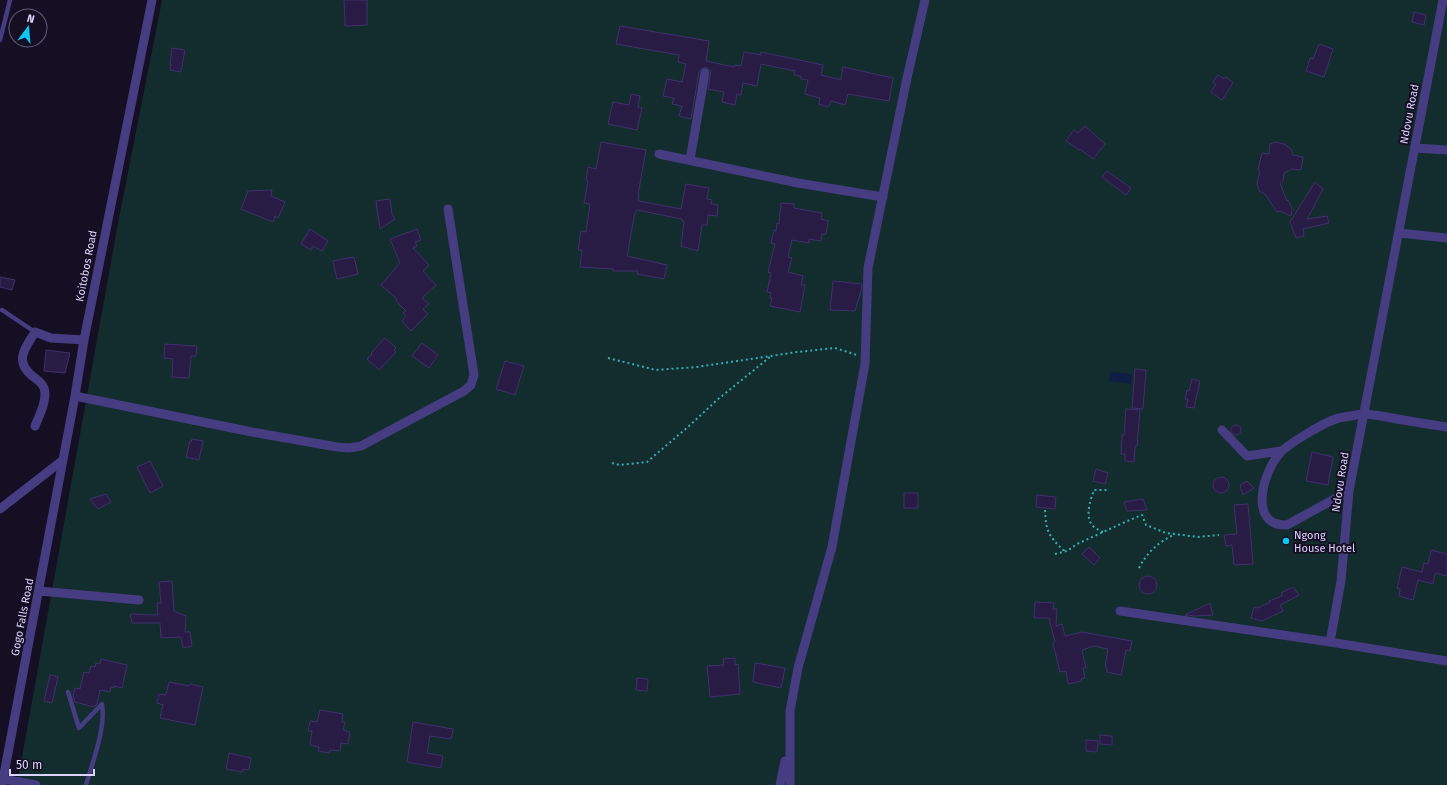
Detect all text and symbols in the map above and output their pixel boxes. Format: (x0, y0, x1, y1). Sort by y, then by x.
north arrow (8, 8, 48, 48)
text: N (25, 12, 36, 26)
street label: Ndovu Road (1397, 83, 1422, 145)
street label: Koitobos Road (73, 229, 100, 303)
street label: Ndovu Road (1329, 451, 1352, 513)
place label: Ngong House Hotel (1294, 529, 1355, 555)
marker: Ngong House Hotel (1281, 536, 1291, 546)
street label: Gogo Falls Road (9, 577, 36, 657)
scale bar (10, 751, 94, 777)
text: 50 m (16, 758, 42, 772)

